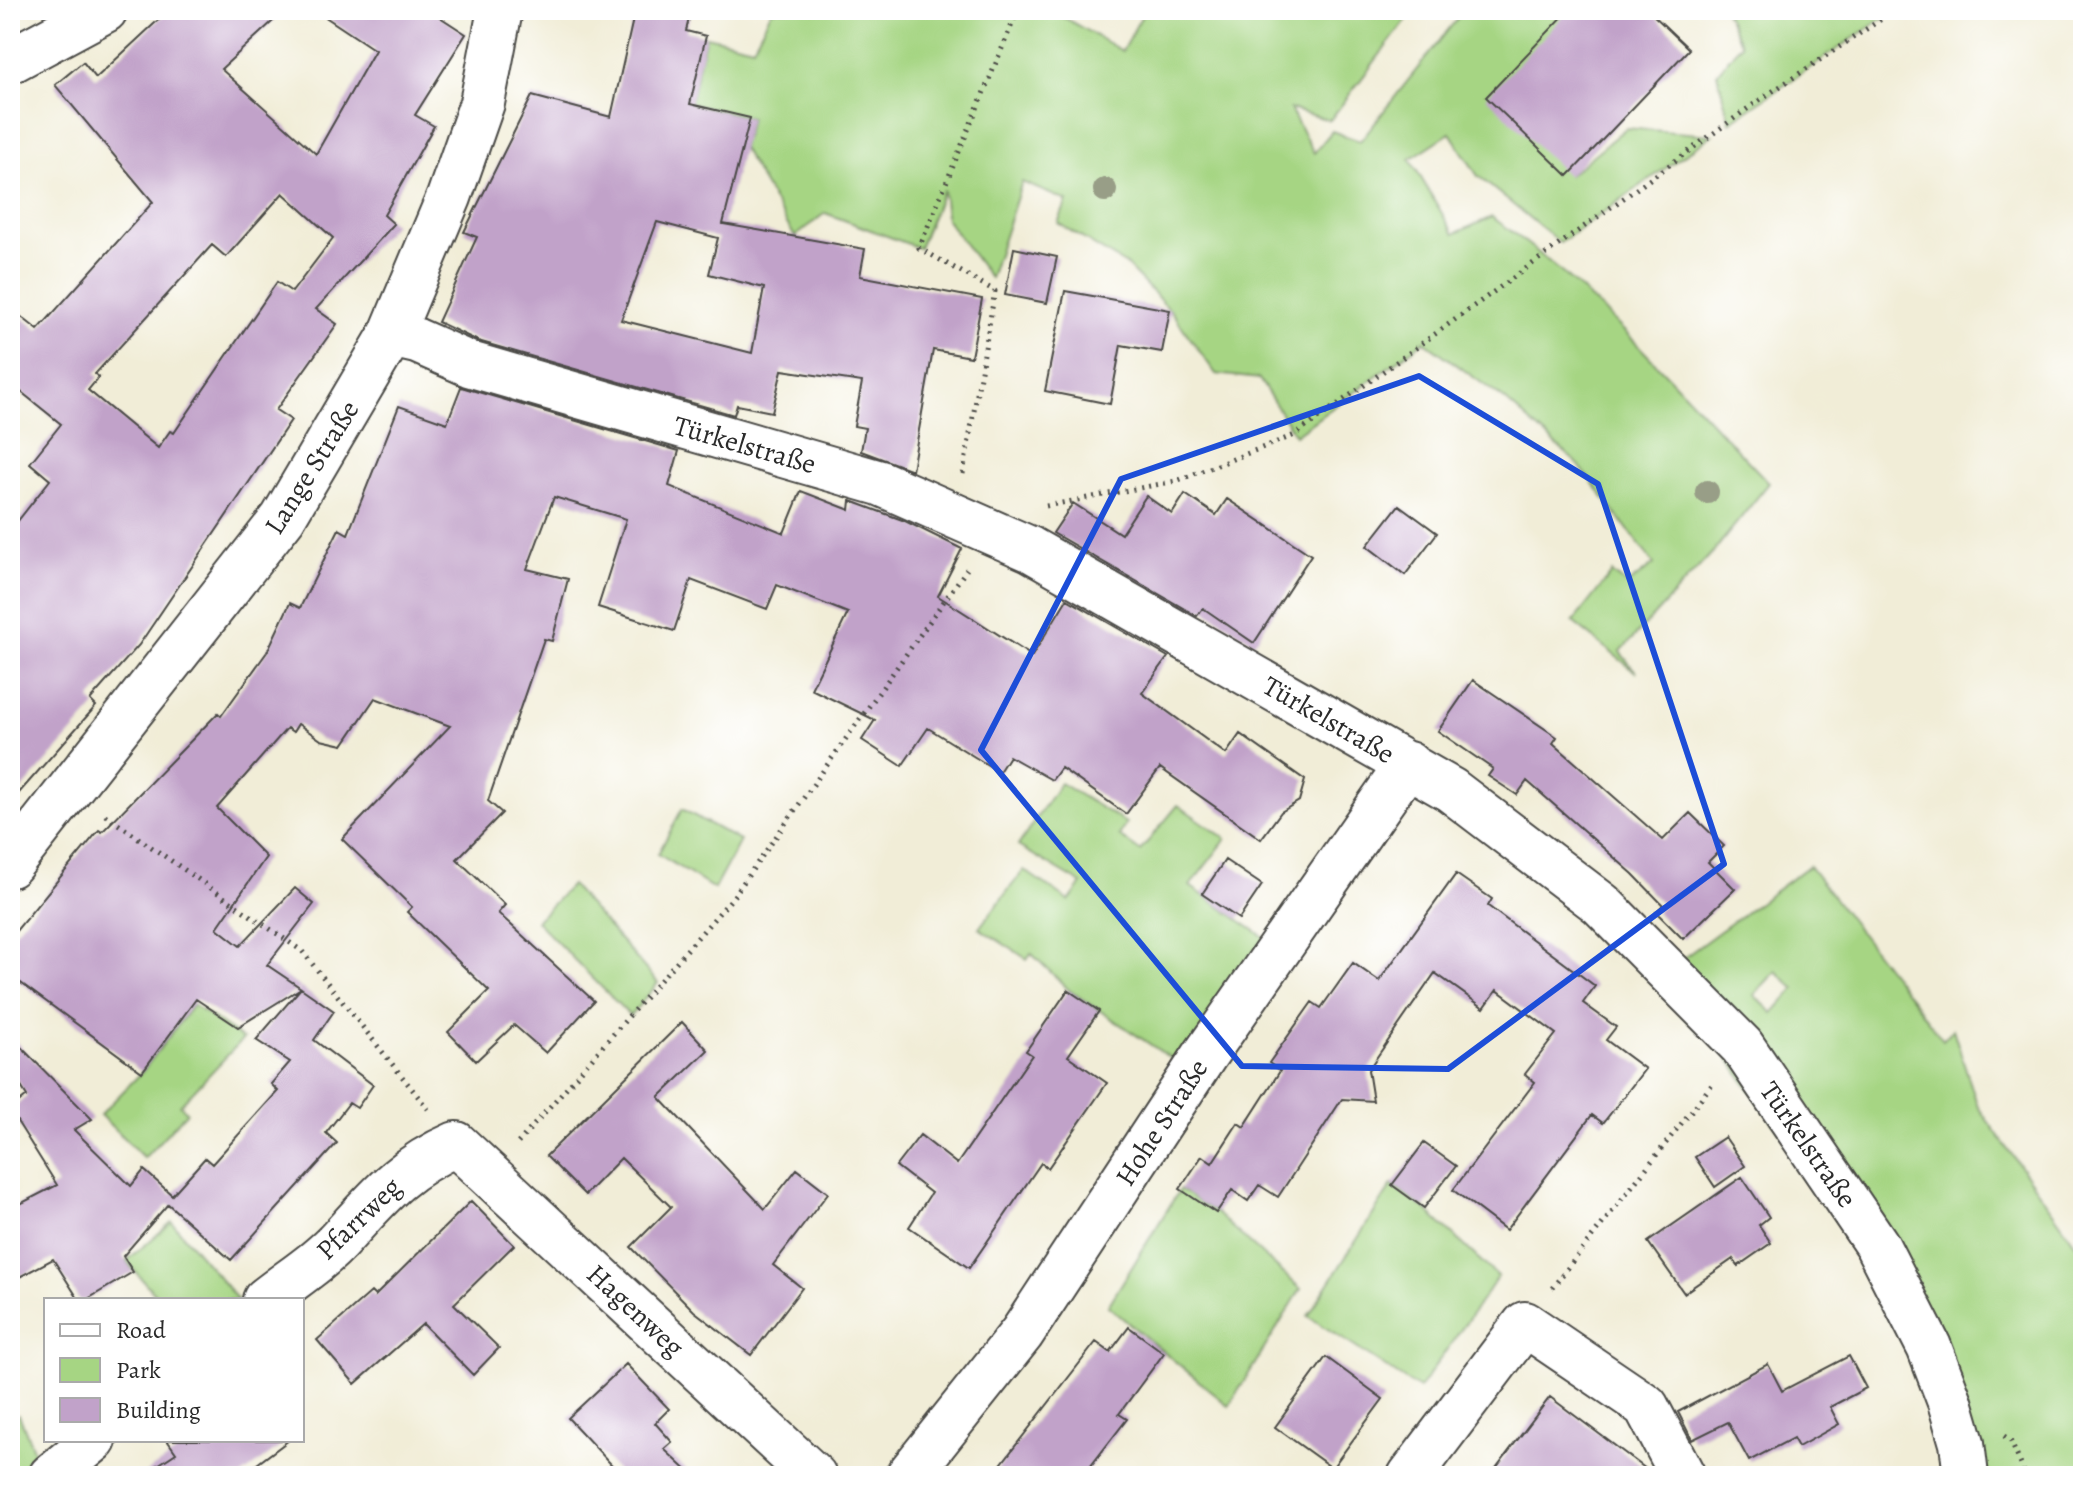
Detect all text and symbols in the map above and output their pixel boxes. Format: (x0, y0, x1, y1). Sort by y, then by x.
street label: Lange Straße (256, 393, 368, 542)
street label: Türkelstraße (669, 407, 820, 483)
street label: Türkelstraße (1256, 667, 1401, 773)
street label: Hohe Straße (1107, 1052, 1217, 1193)
street label: Türkelstraße (1751, 1074, 1866, 1215)
street label: Pfarrweg (308, 1169, 410, 1269)
street label: Hagenweg (578, 1256, 692, 1366)
legend (44, 1298, 304, 1442)
text: Road (116, 1314, 166, 1346)
text: Park (116, 1354, 161, 1386)
text: Building (116, 1394, 201, 1426)

